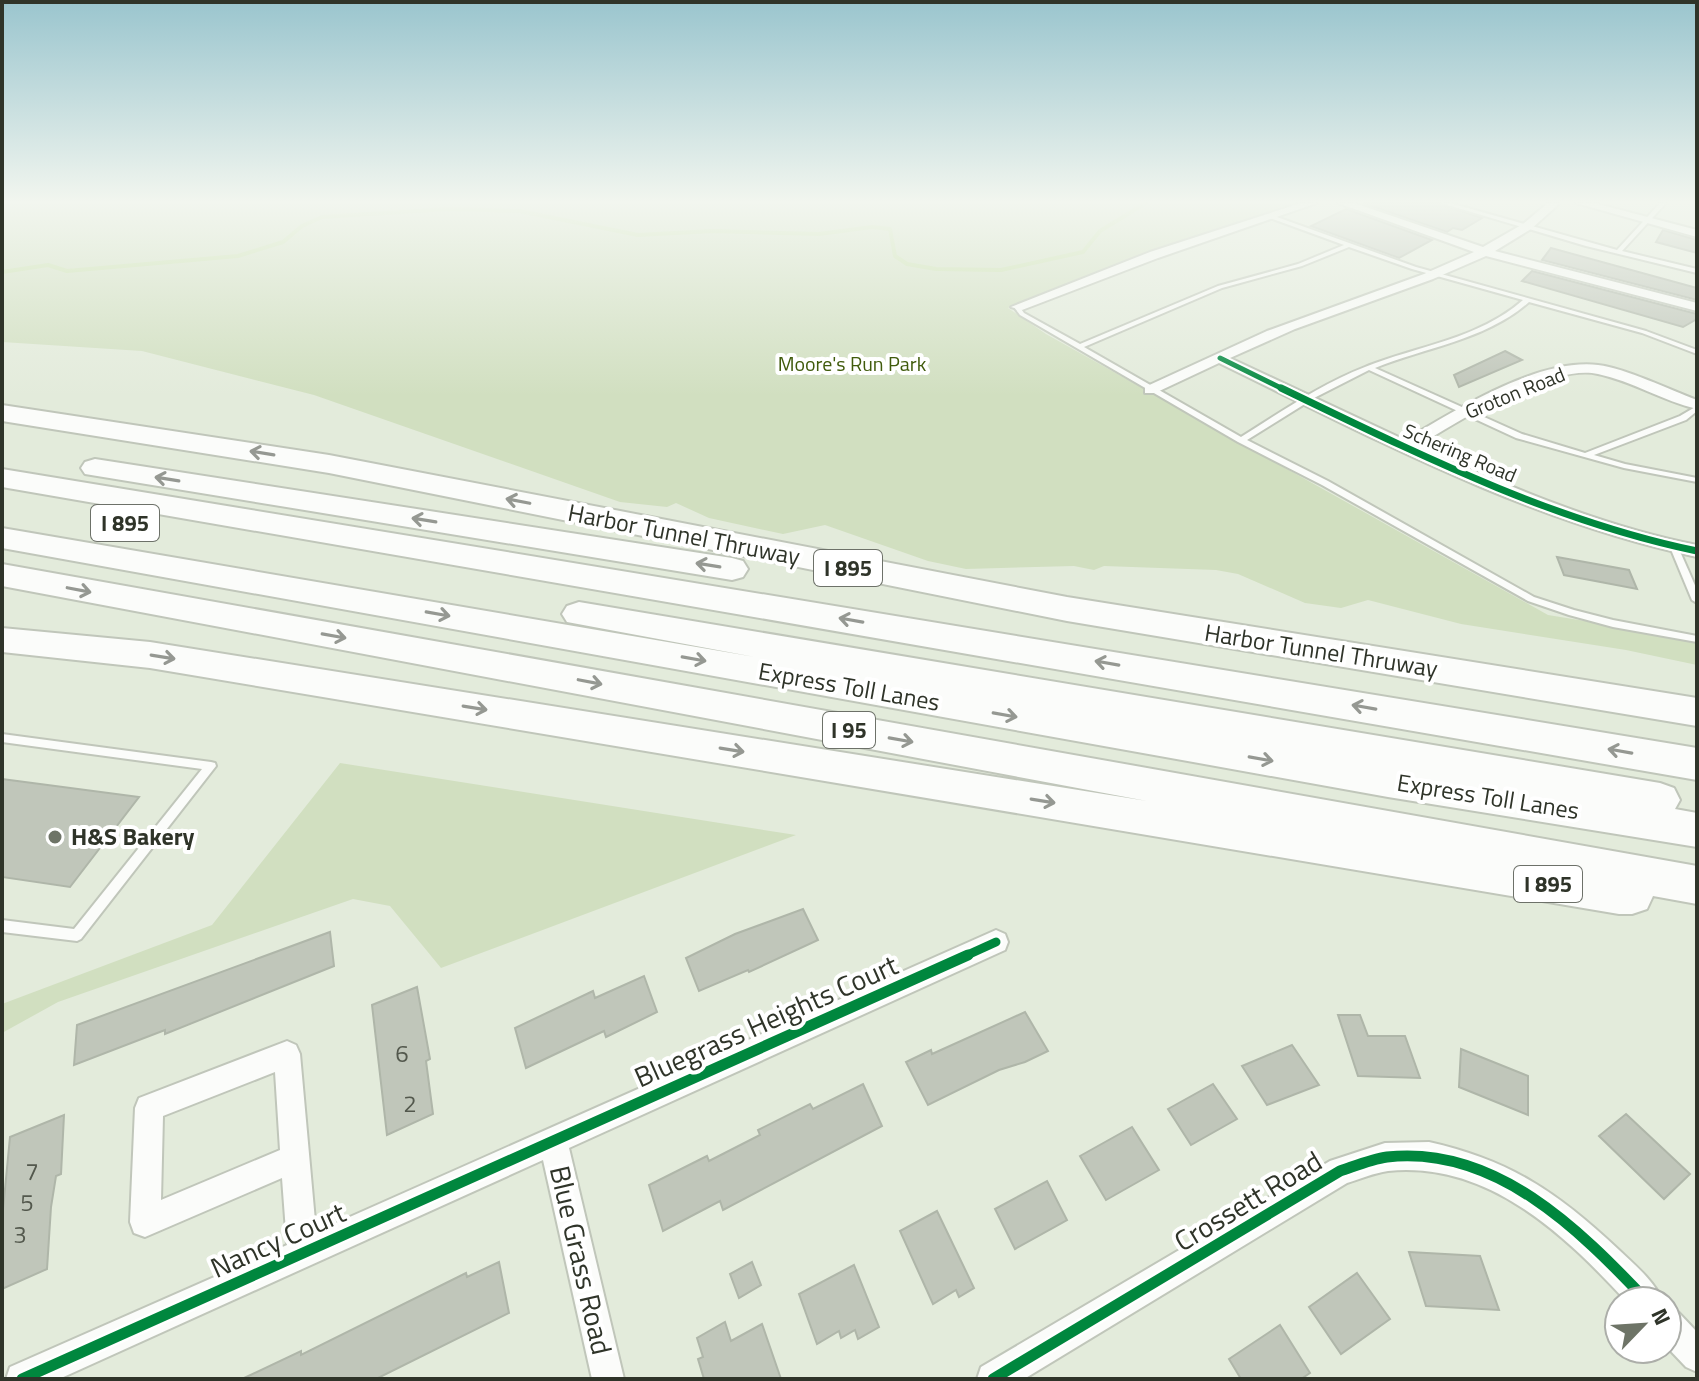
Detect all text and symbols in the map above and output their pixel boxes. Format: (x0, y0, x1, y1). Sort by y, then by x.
park label: Moore's Run Park (778, 348, 927, 379)
street label: Groton Road (1460, 358, 1570, 427)
street label: Schering Road (1399, 415, 1522, 490)
one-way arrow (250, 445, 276, 460)
one-way arrow (155, 471, 180, 486)
one-way arrow (506, 493, 531, 508)
street label: Harbor Tunnel Thruway (565, 494, 804, 574)
road number: I 895 (91, 505, 159, 541)
one-way arrow (412, 512, 437, 527)
road number: I 895 (814, 550, 882, 586)
one-way arrow (696, 557, 721, 572)
one-way arrow (65, 583, 91, 598)
one-way arrow (424, 607, 450, 622)
one-way arrow (839, 612, 864, 627)
street label: Harbor Tunnel Thruway (1202, 614, 1441, 686)
one-way arrow (321, 630, 347, 645)
one-way arrow (150, 650, 175, 665)
street label: Express Toll Lanes (756, 652, 943, 720)
one-way arrow (680, 653, 706, 668)
one-way arrow (1095, 655, 1121, 670)
one-way arrow (577, 676, 603, 691)
one-way arrow (1352, 699, 1377, 714)
one-way arrow (462, 701, 487, 716)
one-way arrow (991, 708, 1017, 723)
road number: I 95 (823, 712, 875, 748)
one-way arrow (888, 733, 913, 748)
one-way arrow (1608, 742, 1633, 757)
one-way arrow (718, 743, 744, 758)
one-way arrow (1248, 753, 1273, 768)
street label: Express Toll Lanes (1395, 764, 1582, 828)
one-way arrow (1030, 794, 1056, 809)
place label: H&S Bakery (71, 818, 195, 854)
marker: H&S Bakery (46, 828, 64, 846)
road number: I 895 (1514, 866, 1582, 902)
street label: Bluegrass Heights Court (627, 943, 905, 1098)
house number: 6 (395, 1035, 409, 1071)
house number: 2 (403, 1085, 417, 1121)
street label: Crossett Road (1166, 1139, 1330, 1262)
house number: 7 (25, 1153, 39, 1189)
street label: Blue Grass Road (539, 1161, 624, 1359)
house number: 5 (20, 1184, 34, 1220)
street label: Nancy Court (203, 1191, 352, 1288)
house number: 3 (13, 1216, 27, 1252)
north arrow (1603, 1285, 1683, 1365)
text: N (1642, 1302, 1680, 1331)

